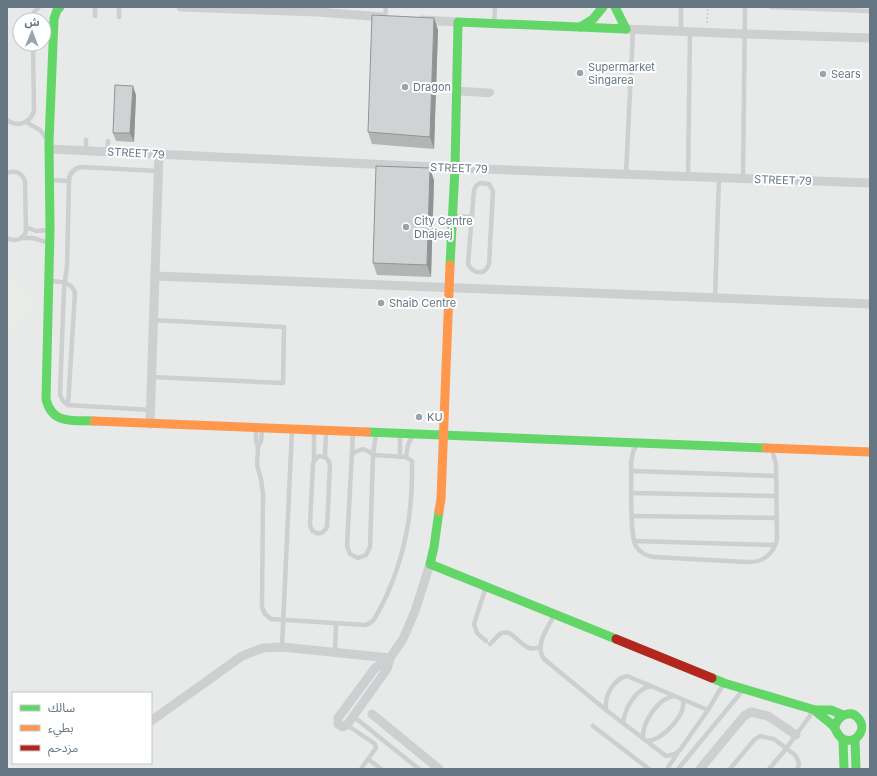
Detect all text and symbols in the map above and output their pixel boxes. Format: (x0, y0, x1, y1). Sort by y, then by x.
north arrow (12, 12, 52, 52)
text: ش (25, 15, 40, 29)
place label: Supermarket Singarea (588, 60, 655, 87)
place label: Sears (831, 67, 861, 81)
marker: Supermarket Singarea (575, 68, 585, 78)
marker: Sears (818, 69, 828, 79)
place label: Dragon (413, 80, 451, 94)
marker: Dragon (400, 82, 410, 92)
street label: STREET 79 (107, 145, 165, 162)
street label: STREET 79 (430, 160, 488, 176)
street label: STREET 79 (754, 172, 812, 188)
place label: City Centre Dhajeej (414, 214, 473, 241)
marker: City Centre Dhajeej (401, 222, 411, 232)
place label: Shaib Centre (389, 296, 456, 310)
marker: Shaib Centre (376, 298, 386, 308)
place label: KU (427, 410, 443, 424)
marker: KU (414, 412, 424, 422)
legend (12, 692, 152, 764)
text: سالك (48, 700, 75, 715)
text: بطيء (48, 720, 74, 738)
text: مزدحم (48, 740, 78, 757)

